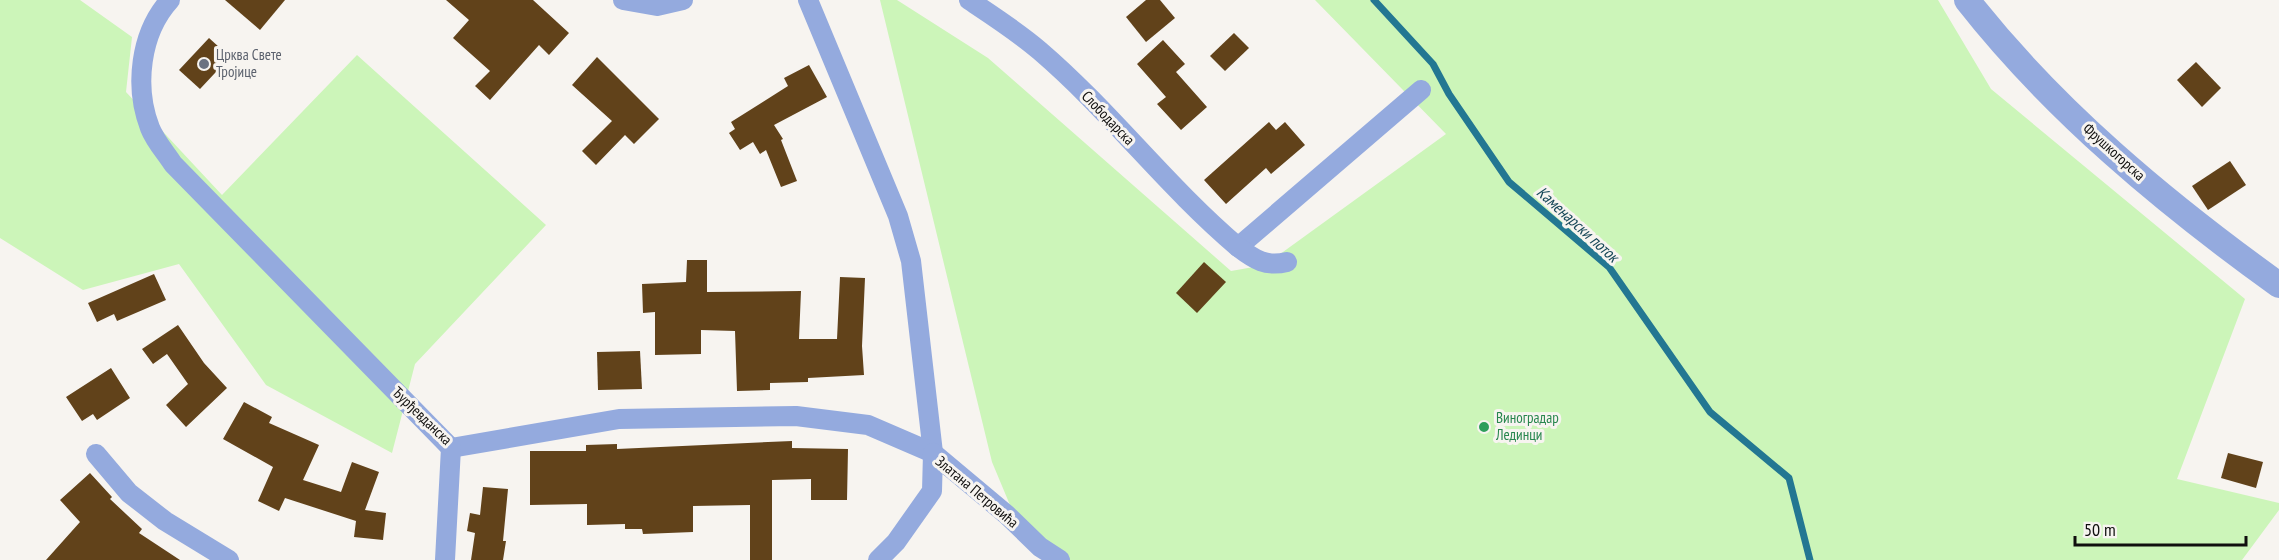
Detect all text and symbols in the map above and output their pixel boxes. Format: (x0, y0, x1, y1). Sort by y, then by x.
place label: Црква Свете Тројице (216, 45, 282, 81)
marker: Црква Свете Тројице (197, 57, 211, 71)
street label: Слободарска (1078, 87, 1139, 149)
street label: Фрушкогорска (2079, 119, 2149, 184)
water label: Каменарски поток (1533, 182, 1624, 267)
street label: Ђурђевданска (388, 382, 456, 449)
place label: Виноградар Лединци (1495, 408, 1559, 444)
marker: Виноградар Лединци (1477, 420, 1491, 434)
street label: Златана Петровића (932, 451, 1023, 532)
scale bar (2075, 509, 2246, 547)
text: 50 m (2084, 518, 2116, 541)

